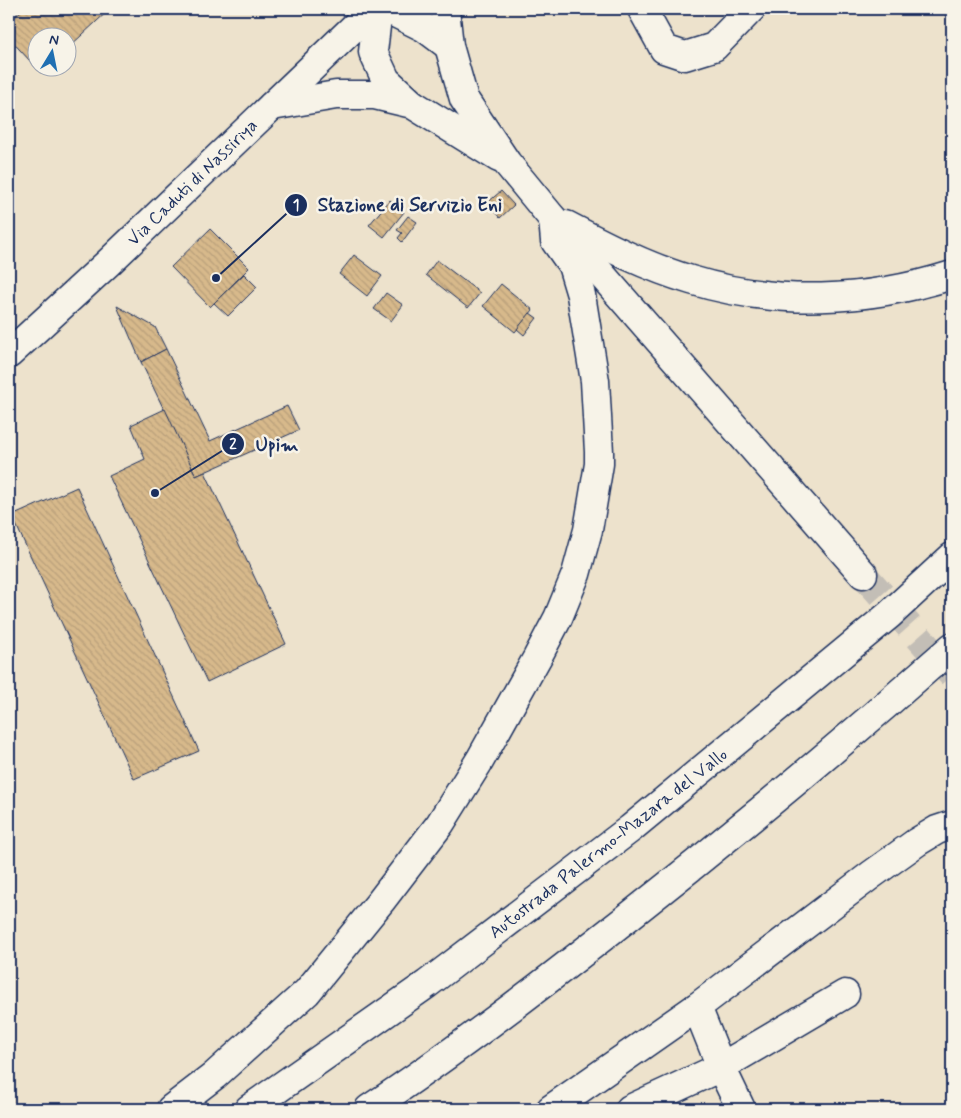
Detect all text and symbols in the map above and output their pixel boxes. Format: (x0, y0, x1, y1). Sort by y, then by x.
north arrow (28, 28, 78, 78)
text: N (48, 31, 60, 50)
street label: Via Caduti di Nassiriya (122, 114, 263, 251)
callout: Stazione di Servizio Eni (284, 188, 511, 222)
text: Stazione di Servizio Eni (318, 193, 502, 218)
text: 1 (293, 196, 299, 216)
callout: Upim (221, 427, 308, 461)
text: Upim (256, 433, 298, 458)
text: 2 (229, 435, 237, 455)
street label: Autostrada Palermo-Mazara del Vallo (484, 743, 733, 945)

